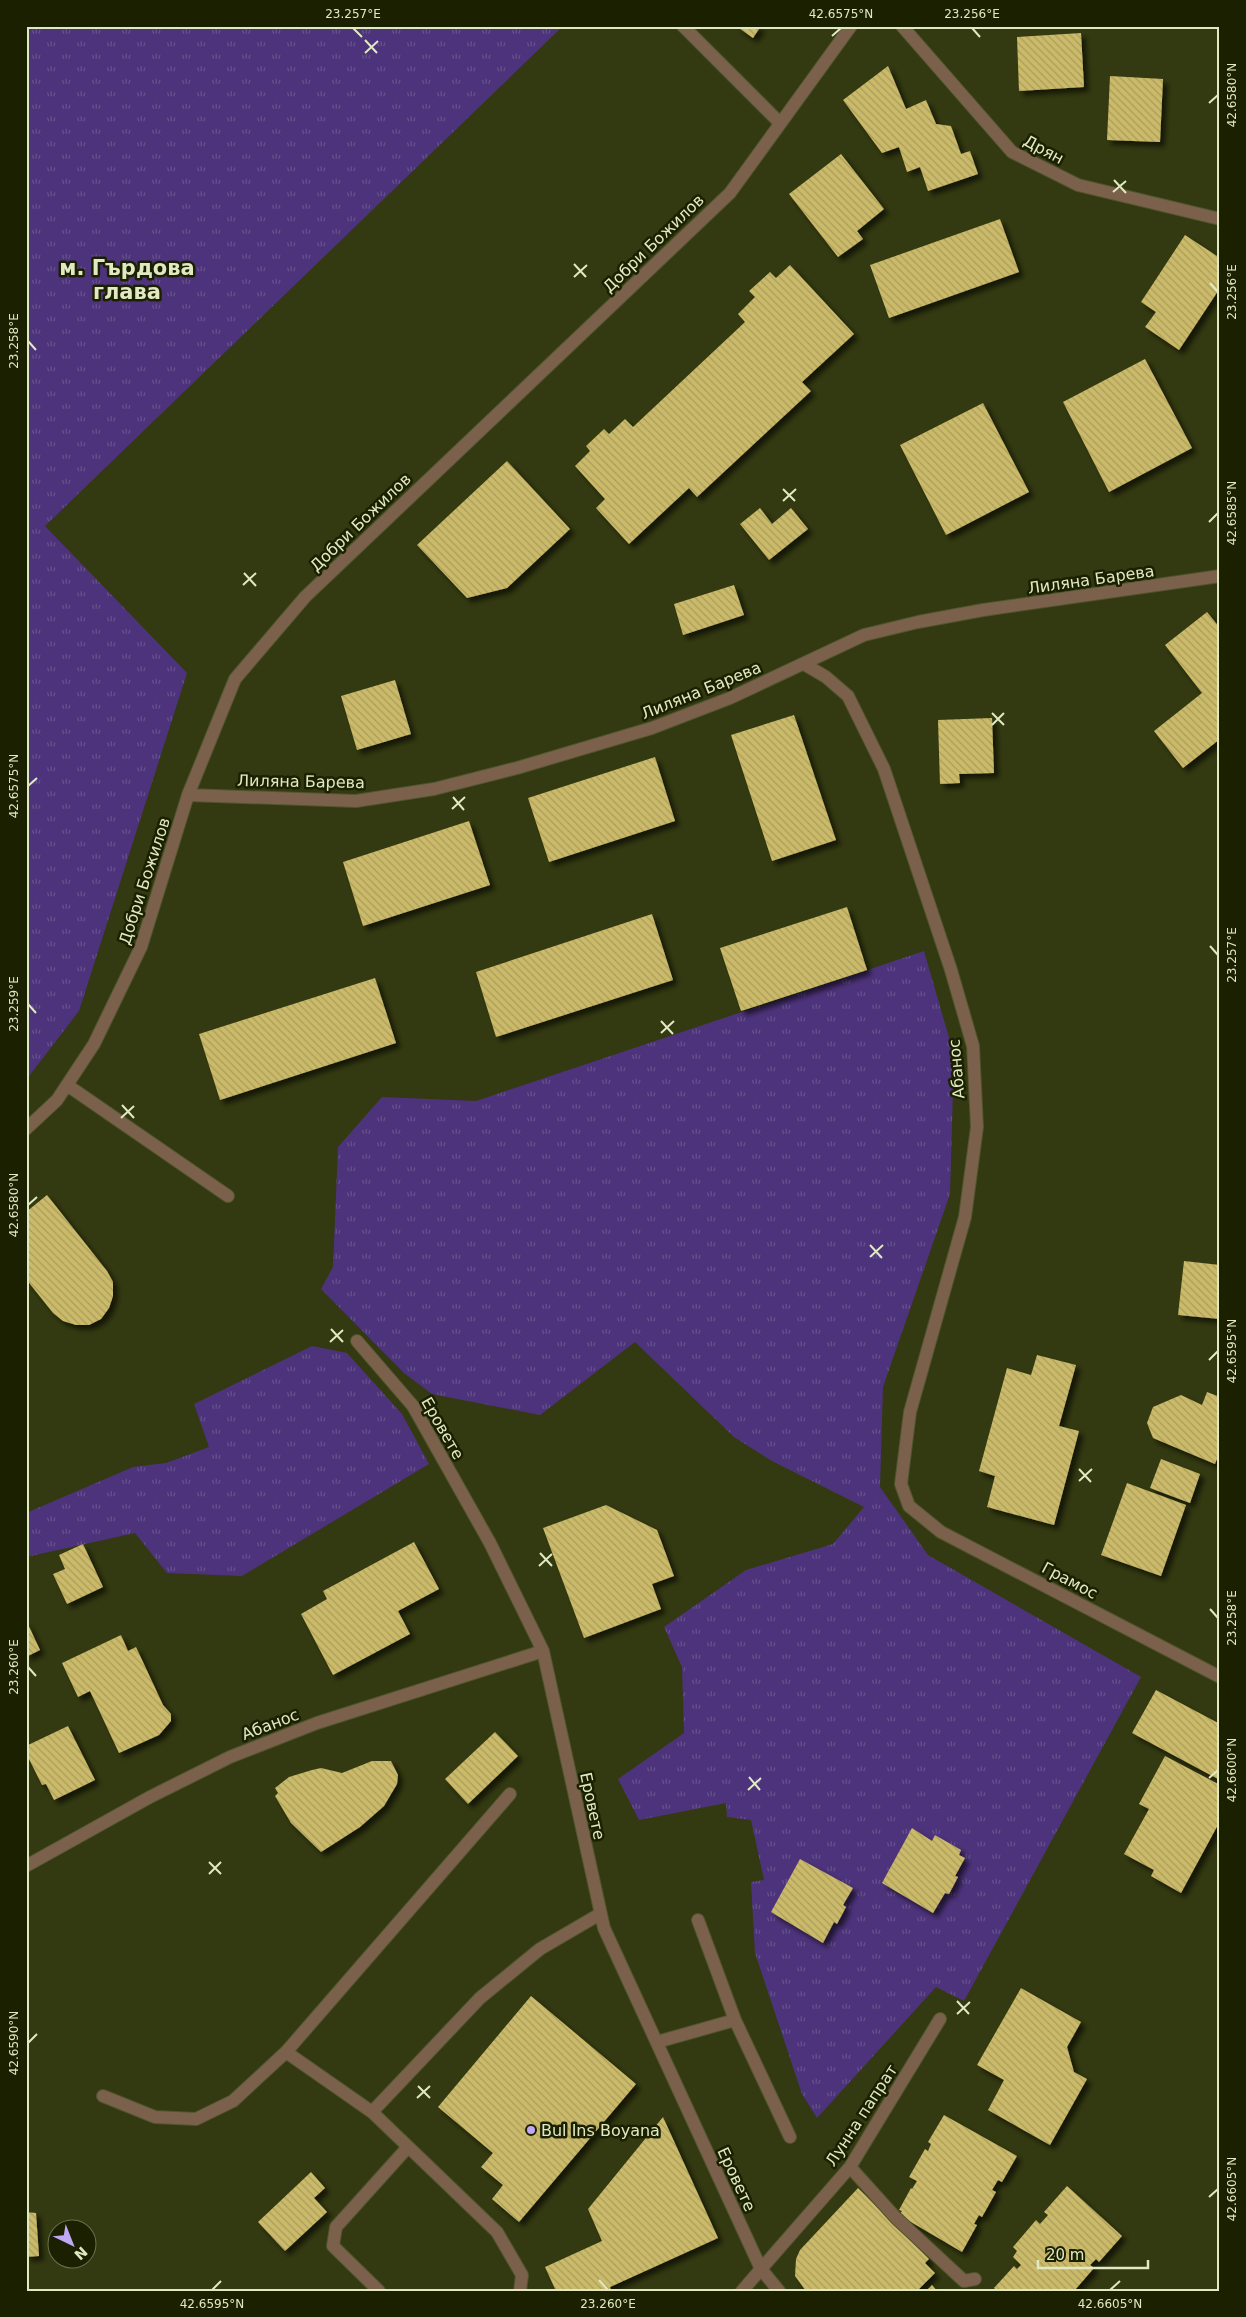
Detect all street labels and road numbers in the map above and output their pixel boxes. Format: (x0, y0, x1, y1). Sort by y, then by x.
street label: Дрян (1020, 131, 1067, 168)
street label: Добри Божилов (599, 190, 708, 296)
street label: Добри Божилов (306, 469, 415, 575)
street label: Лиляна Барева (1027, 561, 1156, 598)
street label: Лиляна Барева (638, 658, 764, 723)
street label: Лиляна Барева (237, 771, 365, 792)
street label: Добри Божилов (115, 815, 174, 947)
street label: Абанос (944, 1038, 969, 1100)
street label: Еровете (417, 1394, 468, 1463)
street label: Грамос (1039, 1558, 1101, 1603)
street label: Абанос (239, 1705, 301, 1744)
street label: Еровете (576, 1771, 609, 1842)
street label: Лунна папрат (822, 2061, 901, 2170)
street label: Еровете (713, 2144, 760, 2214)

